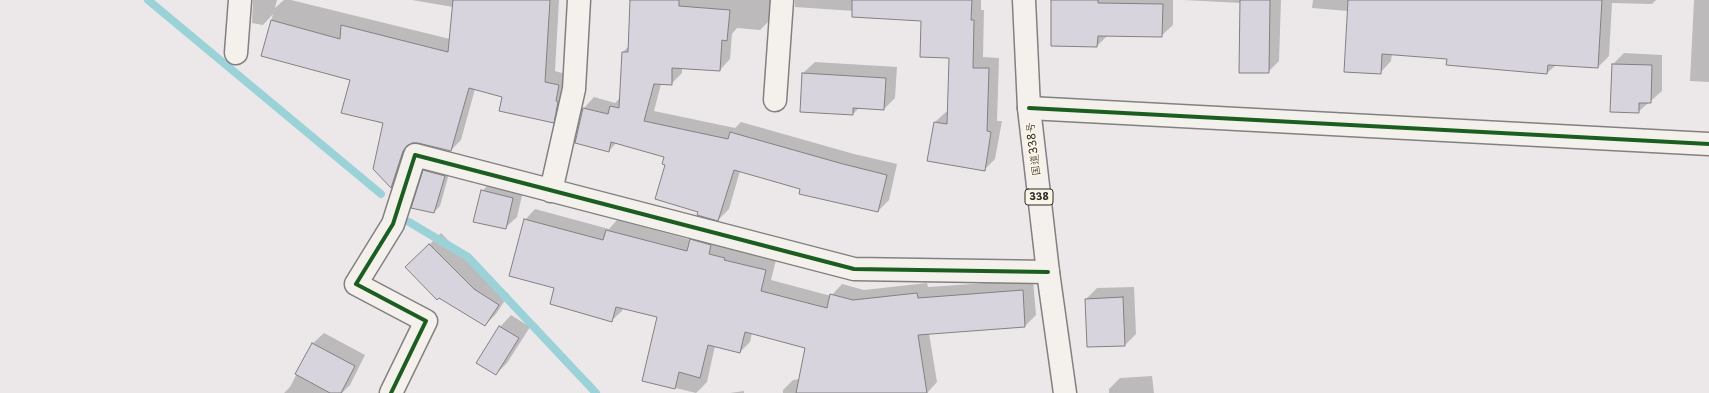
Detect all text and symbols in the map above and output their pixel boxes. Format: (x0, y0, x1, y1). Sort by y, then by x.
street label: 国道338号 (1024, 121, 1044, 177)
road number: 338 (1025, 189, 1053, 205)

